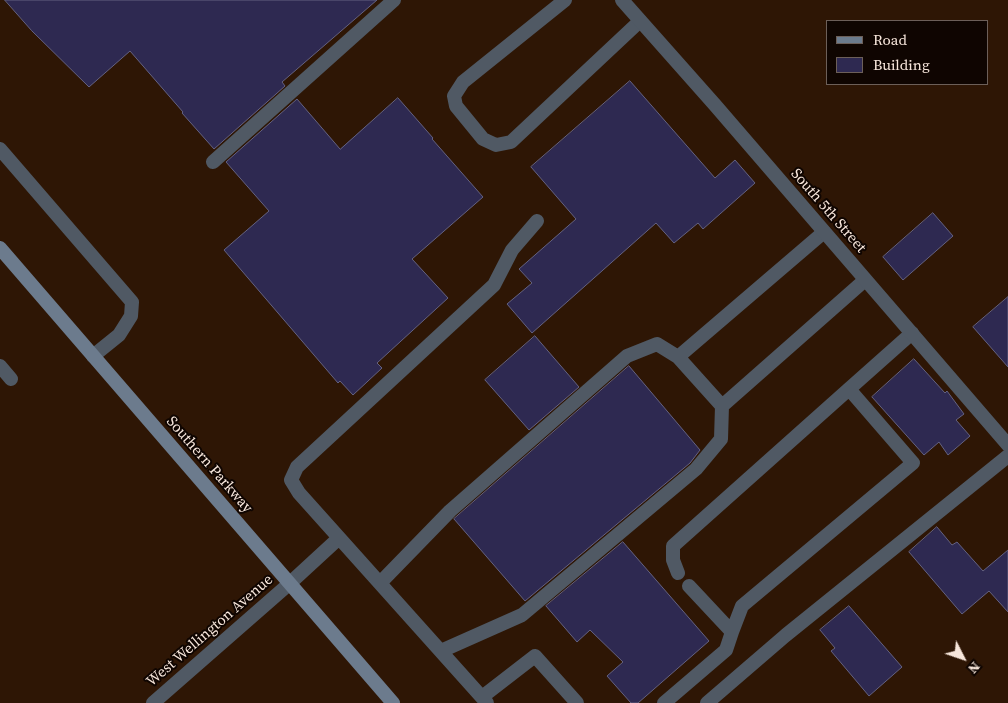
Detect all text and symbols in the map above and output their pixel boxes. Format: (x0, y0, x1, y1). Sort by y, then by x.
legend (826, 20, 988, 85)
text: Road (873, 29, 907, 50)
text: Building (873, 54, 930, 75)
street label: South 5th Street (787, 165, 869, 257)
street label: Southern Parkway (162, 413, 256, 517)
street label: West Wellington Avenue (143, 571, 277, 691)
north arrow (938, 633, 988, 683)
text: N (963, 657, 985, 678)

